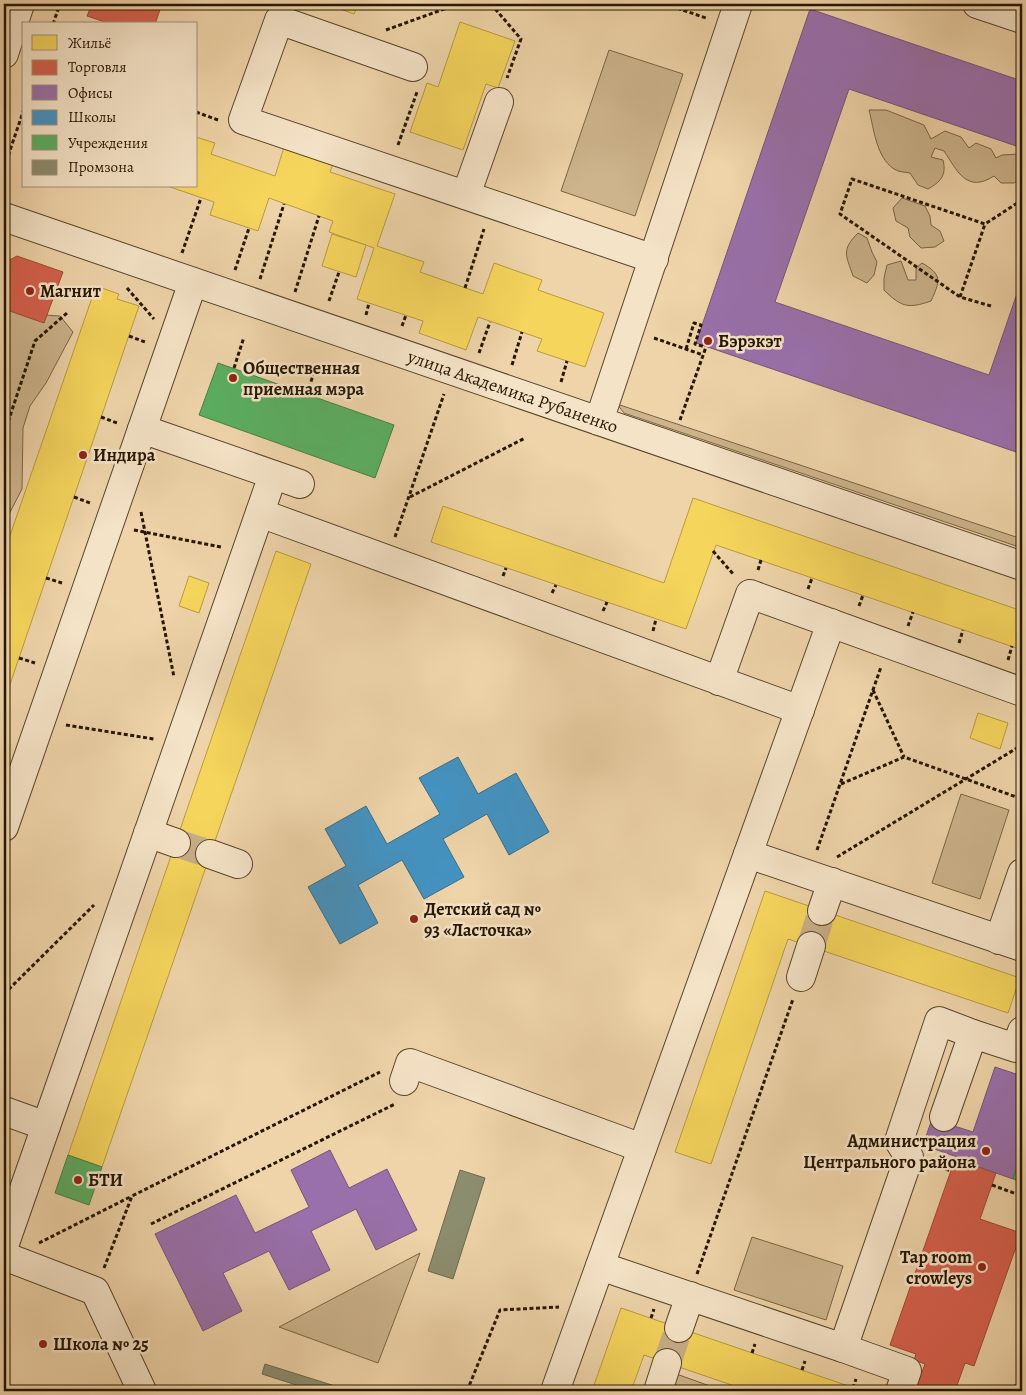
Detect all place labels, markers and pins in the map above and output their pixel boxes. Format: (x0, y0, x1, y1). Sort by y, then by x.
place label: Магнит (40, 279, 101, 303)
marker: Магнит (24, 285, 36, 297)
place label: Бэрэкэт (718, 329, 782, 353)
marker: Бэрэкэт (702, 335, 714, 347)
place label: Общественная приемная мэра (243, 356, 365, 401)
marker: Общественная приемная мэра (227, 372, 239, 384)
place label: Индира (93, 443, 156, 467)
marker: Индира (77, 449, 89, 461)
place label: Детский сад № 93 «Ласточка» (424, 897, 541, 942)
marker: Детский сад № 93 «Ласточка» (408, 913, 420, 925)
place label: Администрация Центрального района (803, 1129, 976, 1174)
marker: Администрация Центрального района (980, 1145, 992, 1157)
place label: БТИ (88, 1168, 123, 1192)
marker: БТИ (72, 1174, 84, 1186)
place label: Tap room сrowleys (900, 1245, 972, 1290)
marker: Tap room сrowleys (976, 1261, 988, 1273)
place label: Школа № 25 (53, 1332, 149, 1356)
marker: Школа № 25 (37, 1338, 49, 1350)

